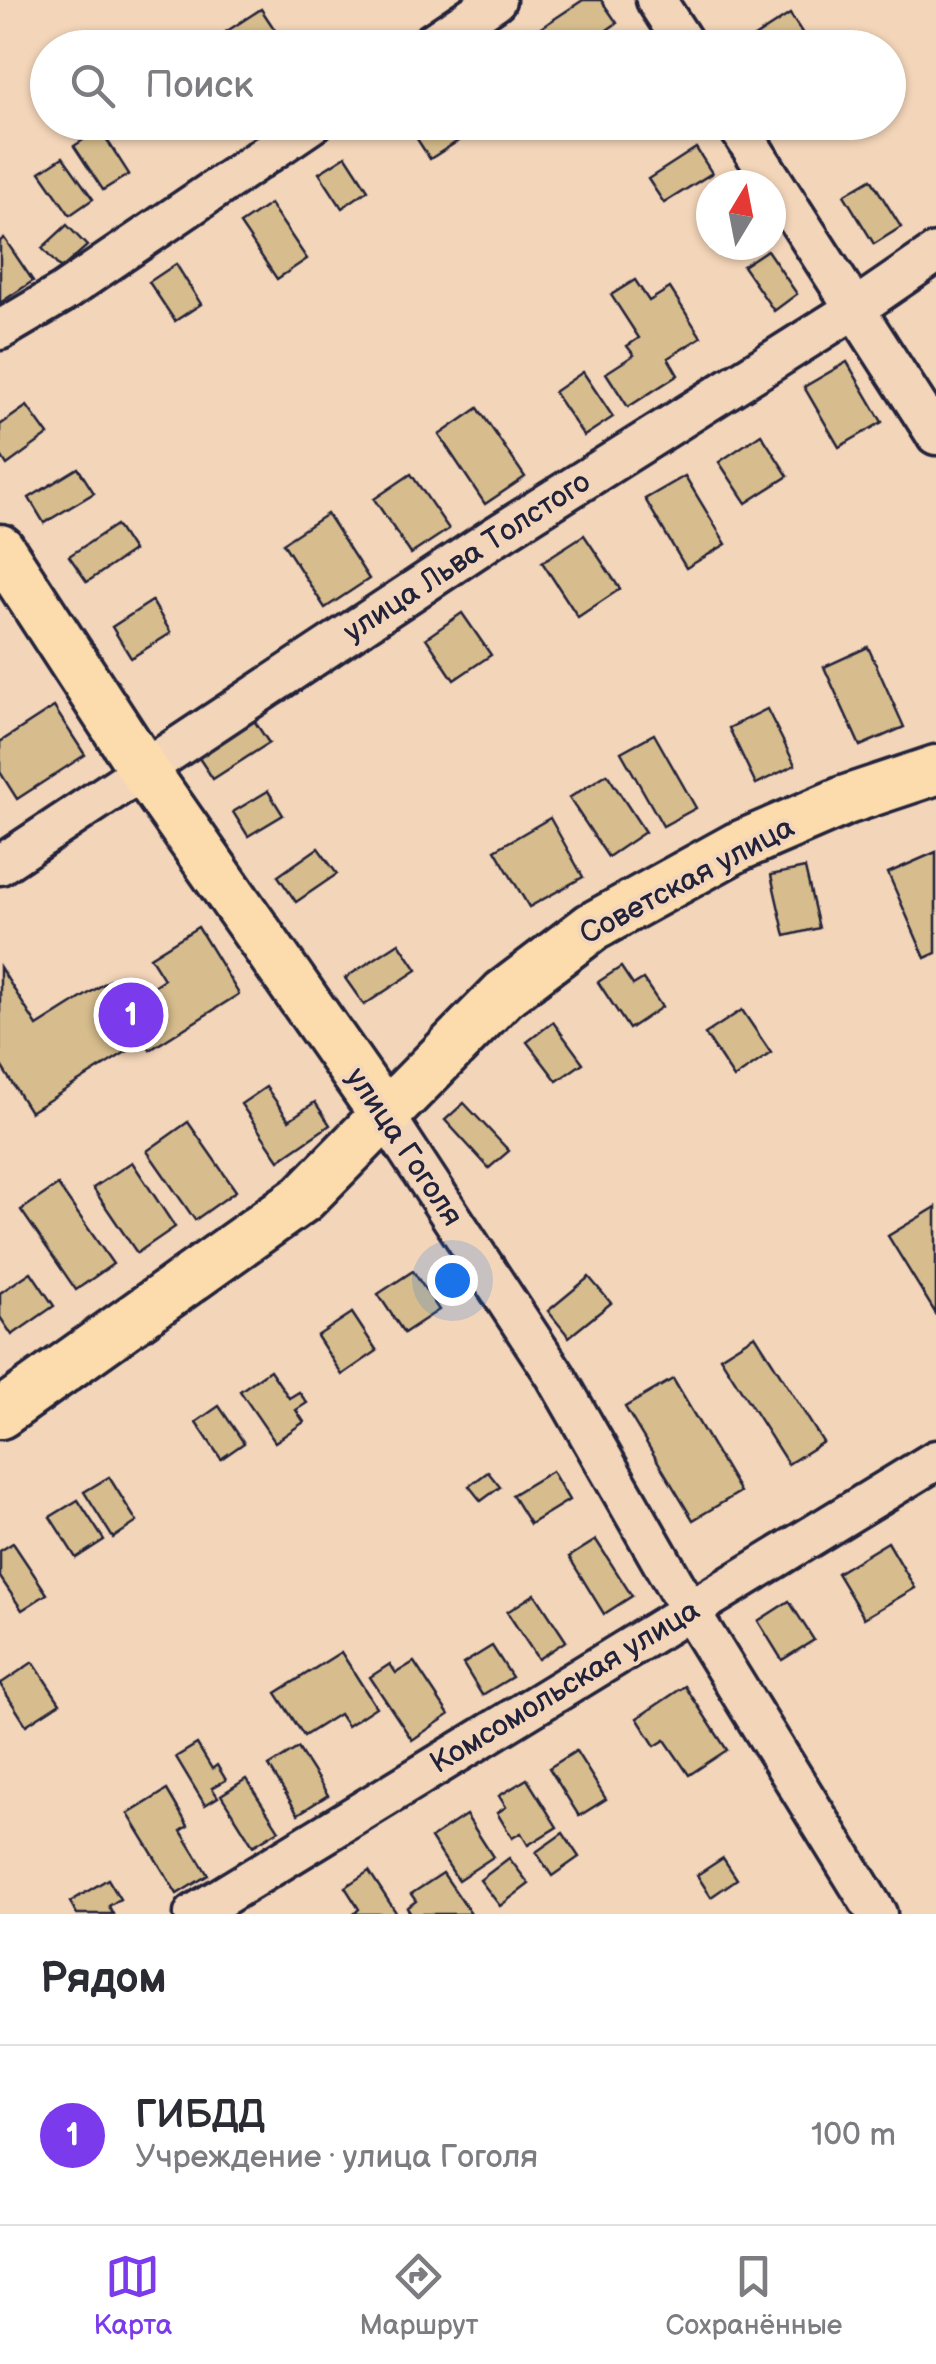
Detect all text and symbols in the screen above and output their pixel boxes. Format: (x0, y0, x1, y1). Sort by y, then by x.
search box (30, 30, 906, 140)
icon: search (65, 58, 120, 113)
text: Поиск (145, 63, 253, 108)
north arrow (696, 170, 786, 260)
street label: улица Льва Толстого (337, 464, 597, 650)
street label: Советская улица (574, 809, 800, 953)
pin: 1 (98, 978, 164, 1052)
street label: улица Гоголя (338, 1061, 470, 1233)
your location (427, 1255, 478, 1306)
street label: Комсомольская улица (424, 1592, 706, 1782)
text: Рядом (40, 1954, 167, 2005)
text: ГИБДД (135, 2093, 265, 2138)
text: 1 (66, 2116, 79, 2155)
text: 100 m (811, 2116, 896, 2155)
text: Учреждение · улица Гоголя (135, 2138, 538, 2177)
tab: Карта (94, 2249, 172, 2342)
tab: Маршрут (359, 2249, 478, 2342)
tab: Сохранённые (666, 2249, 842, 2342)

